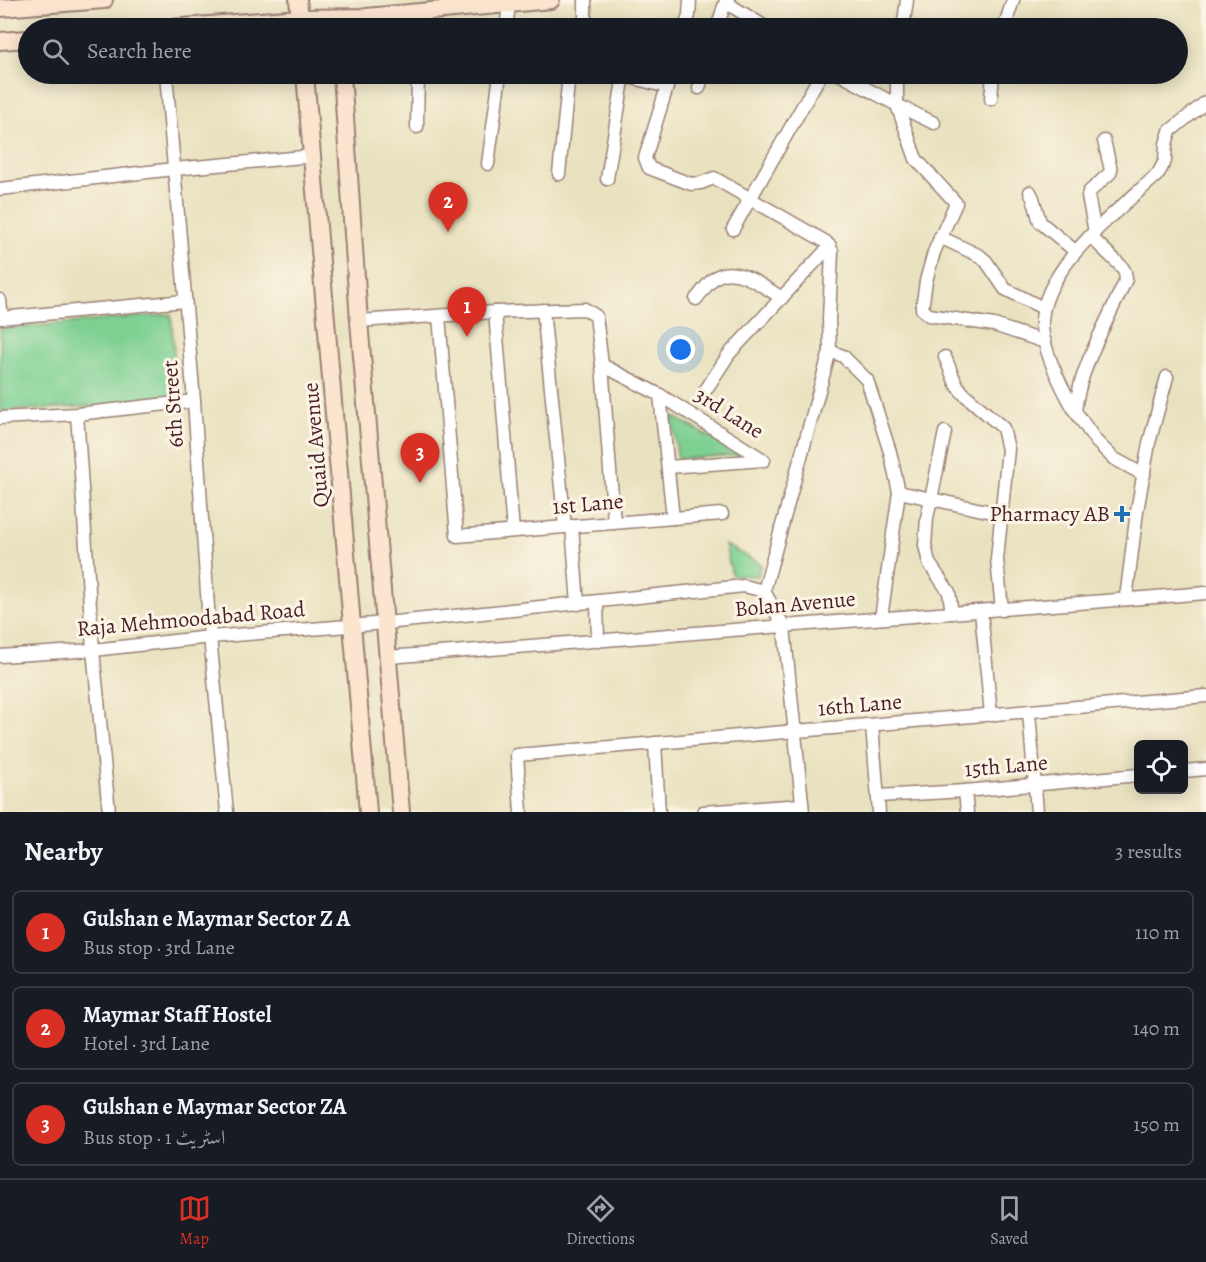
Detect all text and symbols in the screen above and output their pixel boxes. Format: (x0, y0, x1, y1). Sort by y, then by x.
search box (18, 18, 1188, 84)
icon: search (39, 35, 72, 68)
text: Search here (87, 36, 192, 66)
pin: 2 (428, 182, 468, 232)
pin: 1 (448, 288, 486, 337)
your location (666, 335, 695, 364)
street label: 6th Street (155, 359, 191, 449)
street label: 3rd Lane (688, 380, 770, 446)
street label: Quaid Avenue (296, 381, 336, 509)
pin: 3 (400, 434, 440, 483)
street label: 1st Lane (551, 486, 625, 522)
place label: Pharmacy AB (989, 499, 1110, 529)
marker: Pharmacy AB (1115, 507, 1129, 521)
street label: Bolan Avenue (733, 584, 857, 624)
street label: Raja Mehmoodabad Road (76, 594, 306, 644)
street label: 16th Lane (817, 686, 903, 724)
map controls (1134, 740, 1188, 794)
button: locate (1134, 740, 1188, 794)
street label: 15th Lane (963, 747, 1049, 785)
text: Nearby (24, 834, 103, 869)
text: 3 results (1115, 838, 1182, 865)
text: Gulshan e Maymar Sector Z A (83, 904, 350, 934)
text: 1 (42, 919, 49, 946)
text: 110 m (1135, 919, 1180, 946)
text: Bus stop · 3rd Lane (83, 934, 235, 961)
text: Maymar Staff Hostel (83, 1000, 271, 1030)
text: 2 (41, 1015, 50, 1042)
text: 140 m (1133, 1015, 1180, 1042)
text: Hotel · 3rd Lane (83, 1030, 210, 1057)
text: Gulshan e Maymar Sector ZA (83, 1092, 347, 1122)
text: 3 (41, 1111, 50, 1138)
text: 150 m (1133, 1111, 1180, 1138)
text: Bus stop · اسٹریٹ 1 (83, 1124, 225, 1151)
tab: Map (178, 1192, 211, 1250)
tab: Directions (566, 1192, 635, 1250)
tab: Saved (990, 1192, 1028, 1250)

